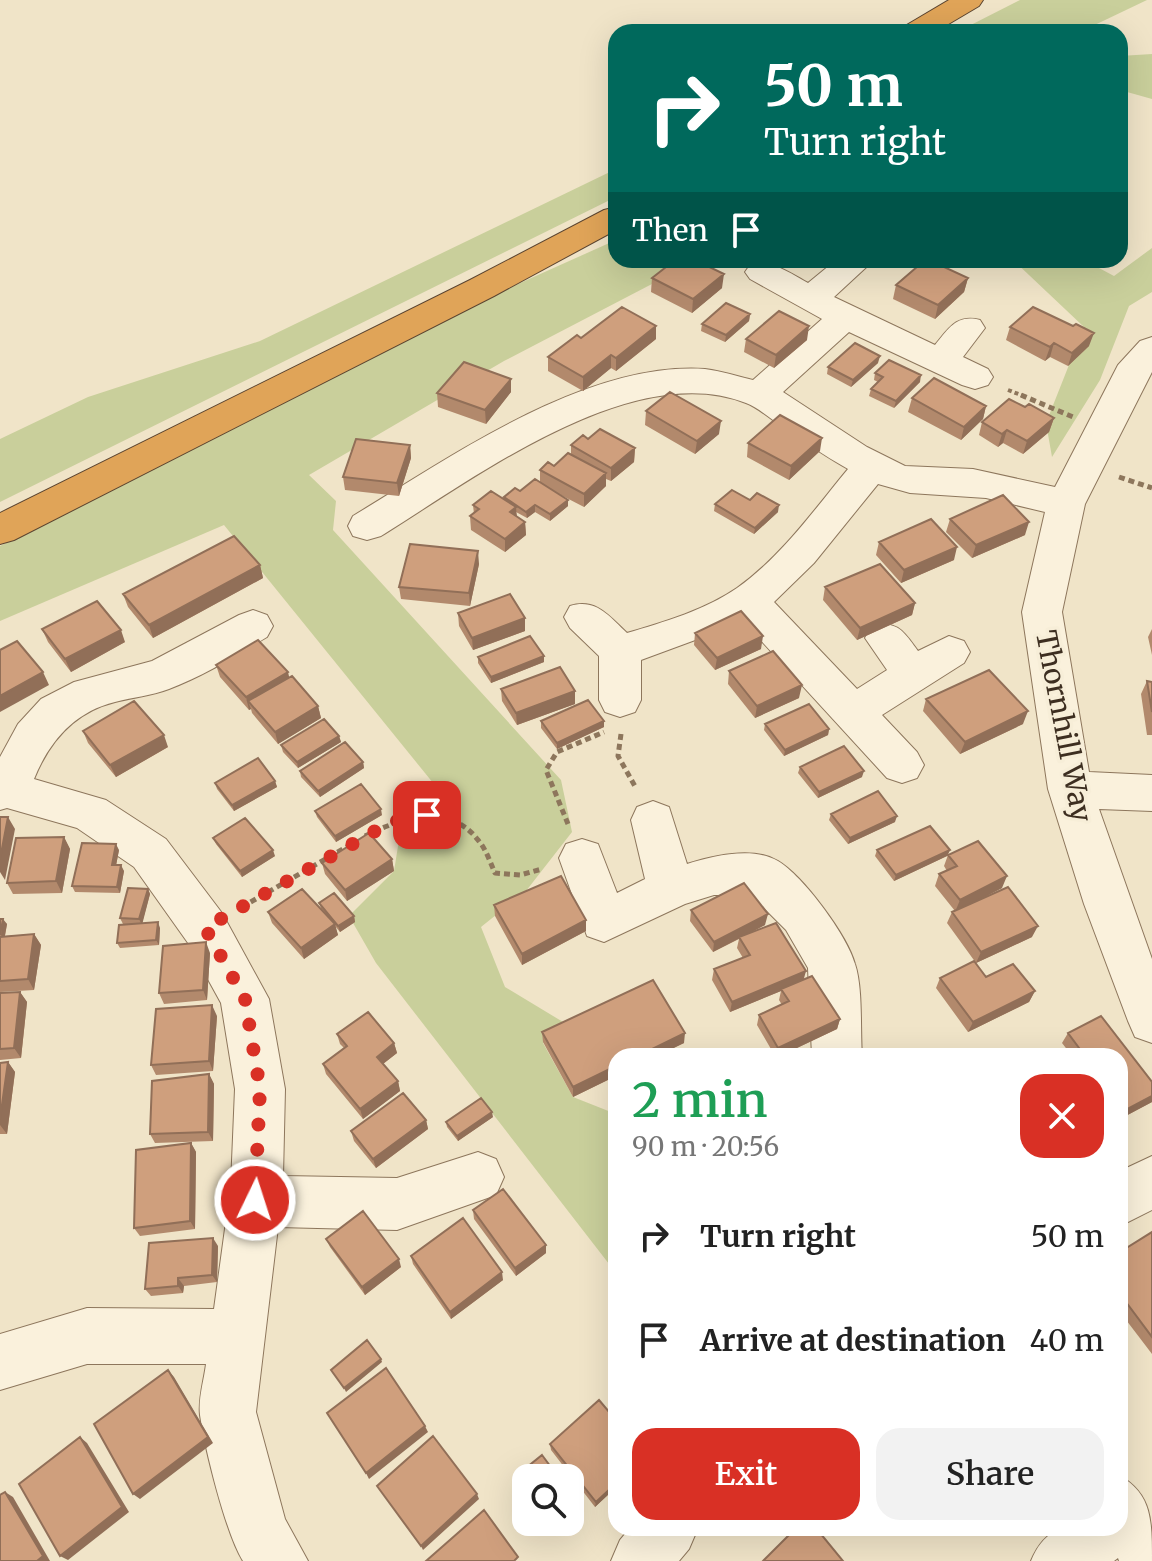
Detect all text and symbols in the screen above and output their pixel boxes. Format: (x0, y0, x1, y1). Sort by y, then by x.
text: 50 m (764, 51, 903, 121)
icon: right (632, 56, 736, 160)
text: Turn right (764, 120, 946, 165)
icon: arrive (724, 208, 768, 252)
text: Then (632, 211, 708, 249)
street label: Thornhill Way (1028, 627, 1100, 826)
pin (393, 781, 461, 849)
icon: arrive (405, 793, 449, 837)
text: 2 min (632, 1070, 768, 1130)
button: close (1020, 1074, 1104, 1158)
text: 90 m · 20:56 (632, 1130, 779, 1163)
position arrow (213, 1158, 297, 1242)
icon: right (632, 1214, 676, 1258)
text: Turn right (700, 1217, 856, 1255)
text: 50 m (1031, 1217, 1104, 1255)
icon: arrive (632, 1318, 676, 1362)
text: Arrive at destination (700, 1321, 1006, 1359)
text: 40 m (1030, 1321, 1104, 1359)
button: Exit (632, 1428, 860, 1520)
button: Share (876, 1428, 1104, 1520)
map controls (512, 1464, 584, 1536)
button: search (512, 1464, 584, 1536)

